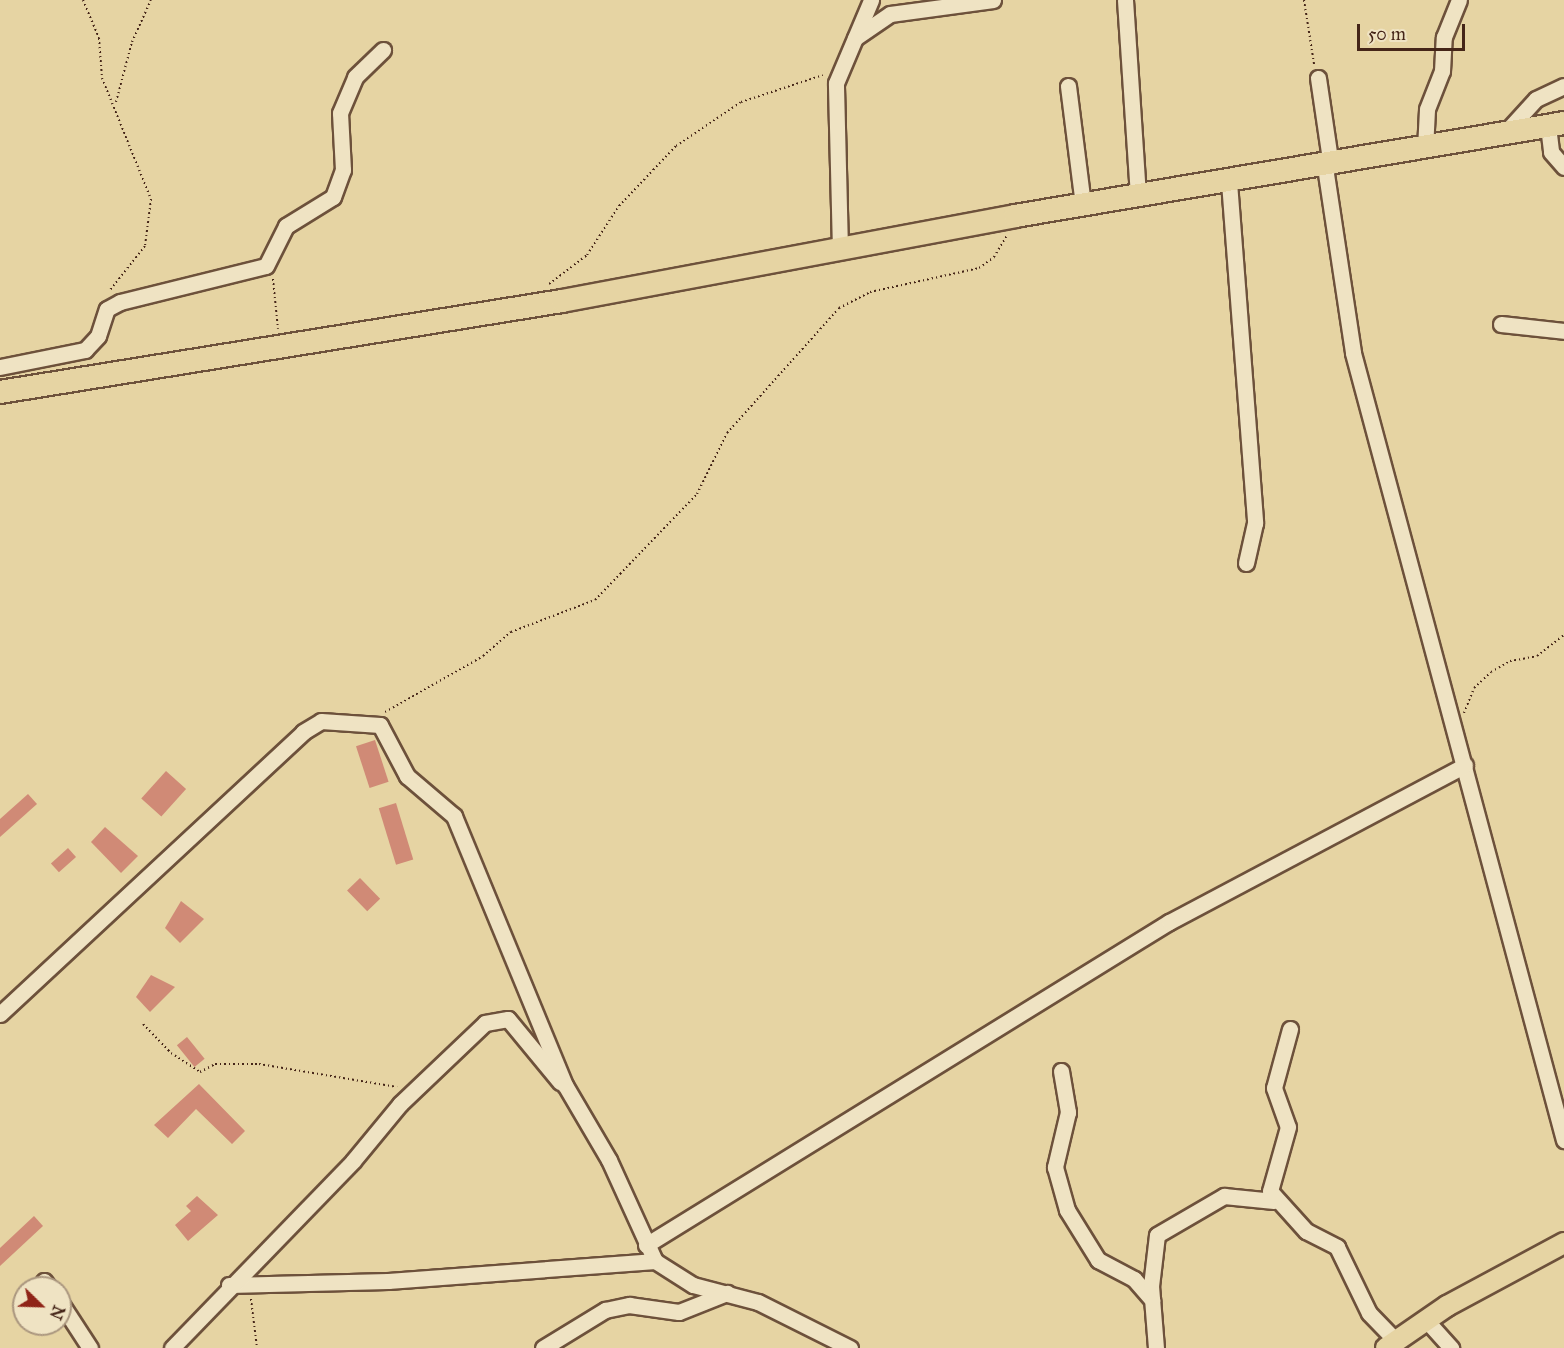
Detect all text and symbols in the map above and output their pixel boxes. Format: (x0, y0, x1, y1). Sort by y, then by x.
scale bar (1360, 12, 1468, 50)
text: 50 m (1368, 23, 1406, 45)
north arrow (12, 1276, 72, 1336)
text: N (46, 1302, 69, 1322)

